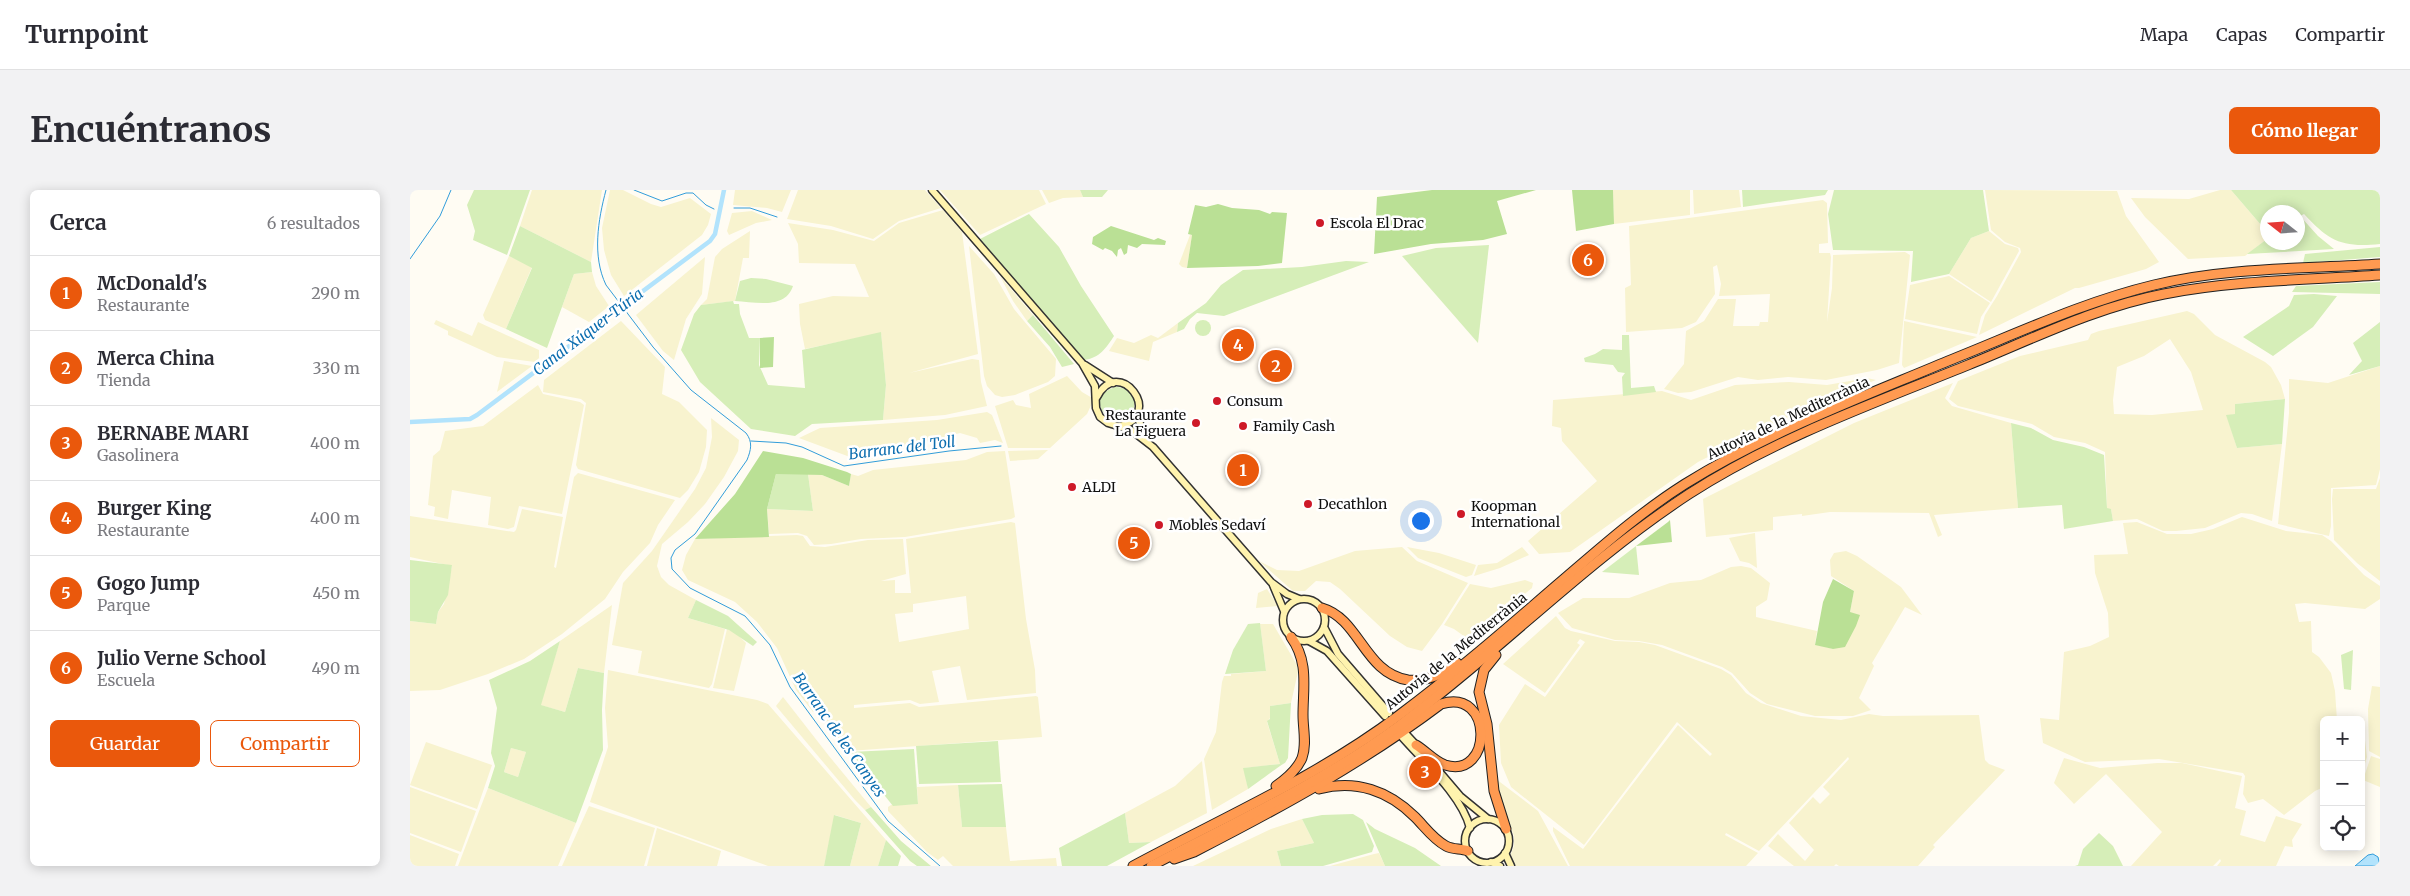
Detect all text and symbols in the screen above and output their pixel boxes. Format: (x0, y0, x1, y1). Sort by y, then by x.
text: Turnpoint (25, 19, 148, 50)
text: Mapa (2140, 23, 2188, 46)
text: Capas (2216, 23, 2267, 46)
text: Compartir (2295, 23, 2385, 46)
button: Cómo llegar (2229, 107, 2380, 154)
text: Encuéntranos (30, 108, 271, 152)
north arrow (2260, 205, 2305, 250)
text: Cerca (50, 209, 107, 236)
text: 6 resultados (267, 213, 360, 233)
place label: Escola El Drac (1330, 214, 1424, 232)
marker: Escola El Drac (1314, 217, 1326, 229)
pin: 6 (1572, 241, 1604, 279)
text: McDonald's (97, 271, 207, 295)
text: 1 (62, 283, 70, 303)
text: 290 m (311, 283, 360, 303)
water label: Canal Xúquer-Túria (529, 284, 647, 379)
text: Restaurante (97, 295, 189, 315)
pin: 4 (1222, 326, 1254, 364)
text: Merca China (97, 346, 215, 370)
pin: 2 (1260, 347, 1292, 385)
text: 2 (61, 358, 71, 378)
text: 330 m (313, 358, 360, 378)
text: Tienda (97, 370, 151, 390)
street label: Autovia de la Mediterrània (1703, 372, 1872, 464)
place label: Consum (1227, 392, 1283, 410)
marker: Consum (1211, 395, 1223, 407)
place label: Restaurante La Figuera (1105, 406, 1186, 440)
marker: Restaurante La Figuera (1190, 417, 1202, 429)
place label: Family Cash (1253, 417, 1335, 435)
marker: Family Cash (1237, 420, 1249, 432)
text: BERNABE MARI (97, 421, 249, 445)
water label: Barranc del Toll (847, 432, 956, 463)
text: 3 (61, 433, 71, 453)
text: 400 m (310, 433, 360, 453)
text: Gasolinera (97, 445, 179, 465)
pin: 1 (1227, 451, 1259, 489)
place label: ALDI (1081, 478, 1116, 496)
marker: ALDI (1066, 481, 1078, 493)
place label: Decathlon (1318, 495, 1387, 513)
text: Burger King (97, 496, 211, 520)
place label: Koopman International (1471, 497, 1561, 531)
marker: Decathlon (1302, 498, 1314, 510)
text: 4 (61, 508, 71, 528)
text: 400 m (310, 508, 360, 528)
your location (1408, 508, 1434, 534)
marker: Koopman International (1455, 508, 1467, 520)
place label: Mobles Sedaví (1169, 516, 1266, 534)
marker: Mobles Sedaví (1153, 519, 1165, 531)
text: Restaurante (97, 520, 189, 540)
pin: 5 (1118, 524, 1150, 562)
text: Gogo Jump (97, 571, 200, 595)
text: 5 (61, 583, 71, 603)
text: 450 m (312, 583, 360, 603)
street label: Autovia de la Mediterrània (1381, 588, 1531, 714)
text: Parque (97, 595, 150, 615)
text: Julio Verne School (97, 646, 266, 670)
text: 6 (61, 658, 71, 678)
text: 490 m (311, 658, 360, 678)
water label: Barranc de les Canyes (789, 669, 890, 801)
text: Escuela (97, 670, 155, 690)
map controls (2320, 716, 2365, 851)
button: + (2320, 716, 2365, 761)
button: Guardar (50, 720, 200, 767)
button: Compartir (210, 720, 360, 767)
pin: 3 (1409, 753, 1441, 791)
button: − (2320, 761, 2365, 806)
button: locate (2320, 806, 2365, 851)

